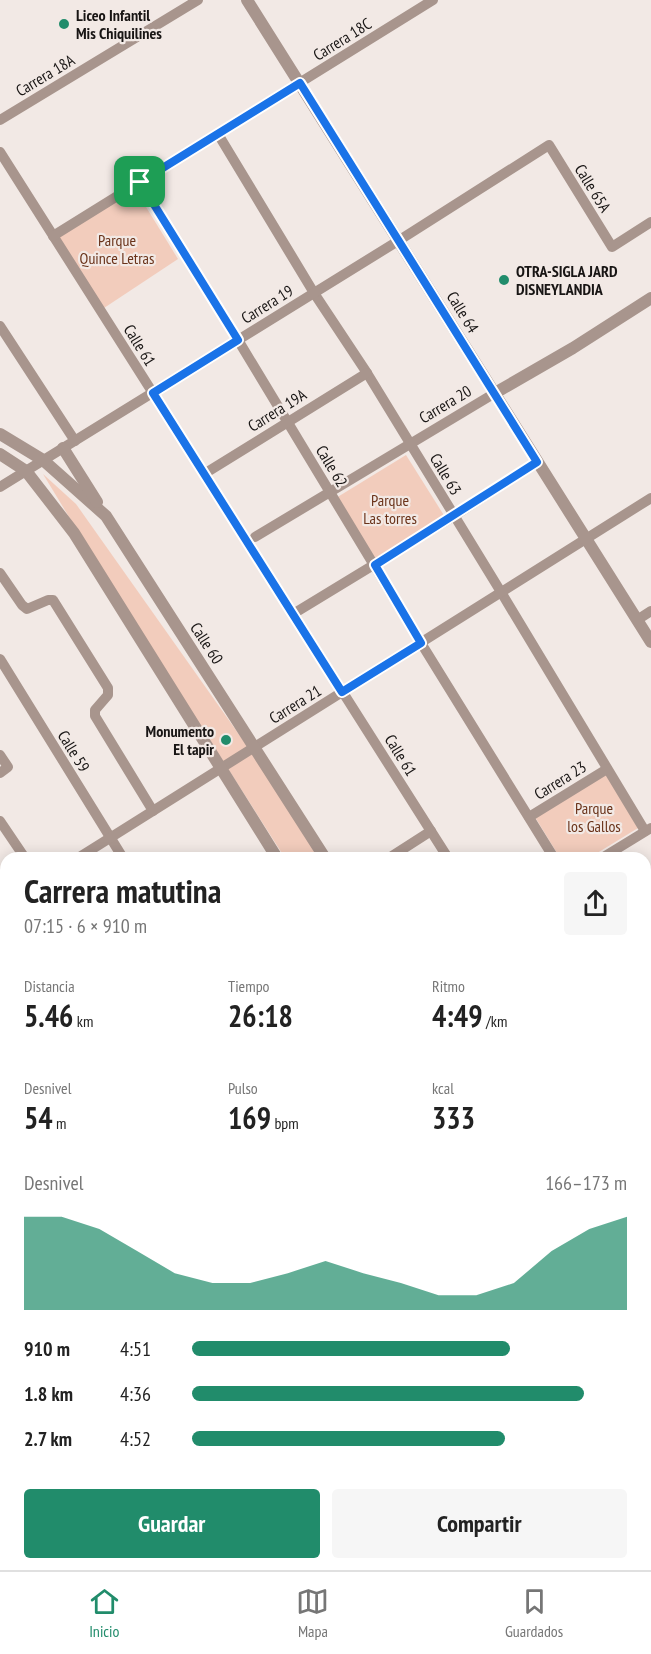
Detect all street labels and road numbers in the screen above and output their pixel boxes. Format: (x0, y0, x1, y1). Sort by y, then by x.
street label: Carrera 18C (309, 13, 375, 65)
street label: Carrera 18A (12, 49, 78, 100)
street label: Calle 65A (570, 160, 616, 216)
street label: Carrera 19 (237, 280, 297, 328)
street label: Calle 64 (442, 287, 484, 337)
street label: Calle 61 (119, 320, 161, 370)
street label: Carrera 20 (415, 381, 475, 427)
street label: Carrera 19A (244, 384, 310, 436)
street label: Calle 62 (312, 441, 352, 491)
street label: Calle 63 (426, 449, 466, 499)
street label: Calle 60 (186, 619, 228, 667)
street label: Carrera 21 (265, 680, 325, 728)
street label: Calle 59 (53, 726, 95, 776)
street label: Calle 61 (380, 730, 422, 780)
street label: Carrera 23 (530, 756, 590, 804)

